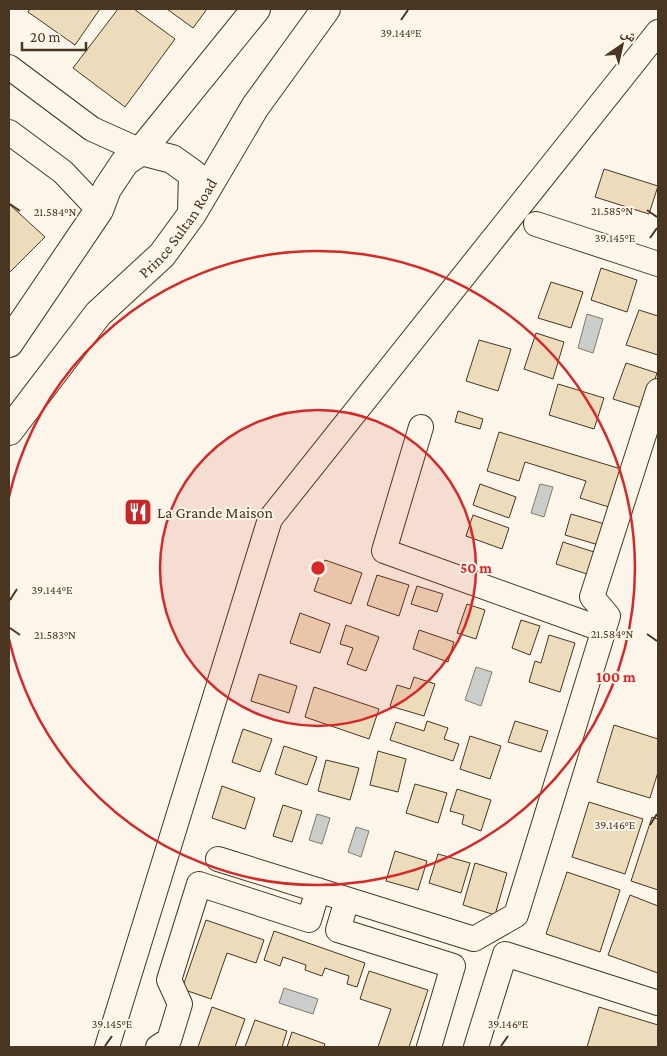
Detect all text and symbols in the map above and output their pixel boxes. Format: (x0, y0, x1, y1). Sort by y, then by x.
scale bar (22, 20, 86, 52)
north arrow (597, 20, 647, 70)
text: ش (618, 23, 640, 46)
text: 39.144°E (380, 26, 422, 40)
text: 20 m (30, 29, 61, 45)
street label: Prince Sultan Road (135, 175, 220, 281)
text: 21.585°N (591, 204, 633, 218)
text: 21.584°N (34, 205, 76, 219)
text: 39.145°E (595, 231, 636, 245)
restaurant icon: La Grande Maison (123, 497, 153, 527)
place label: La Grande Maison (157, 504, 273, 521)
centre of rings (309, 559, 327, 577)
text: 50 m (460, 560, 492, 576)
text: 39.144°E (31, 583, 73, 597)
text: 21.584°N (591, 627, 633, 641)
text: 21.583°N (34, 628, 76, 642)
text: 100 m (596, 669, 636, 685)
text: 39.146°E (595, 818, 636, 832)
text: 39.145°E (92, 1017, 133, 1031)
text: 39.146°E (488, 1017, 529, 1031)

